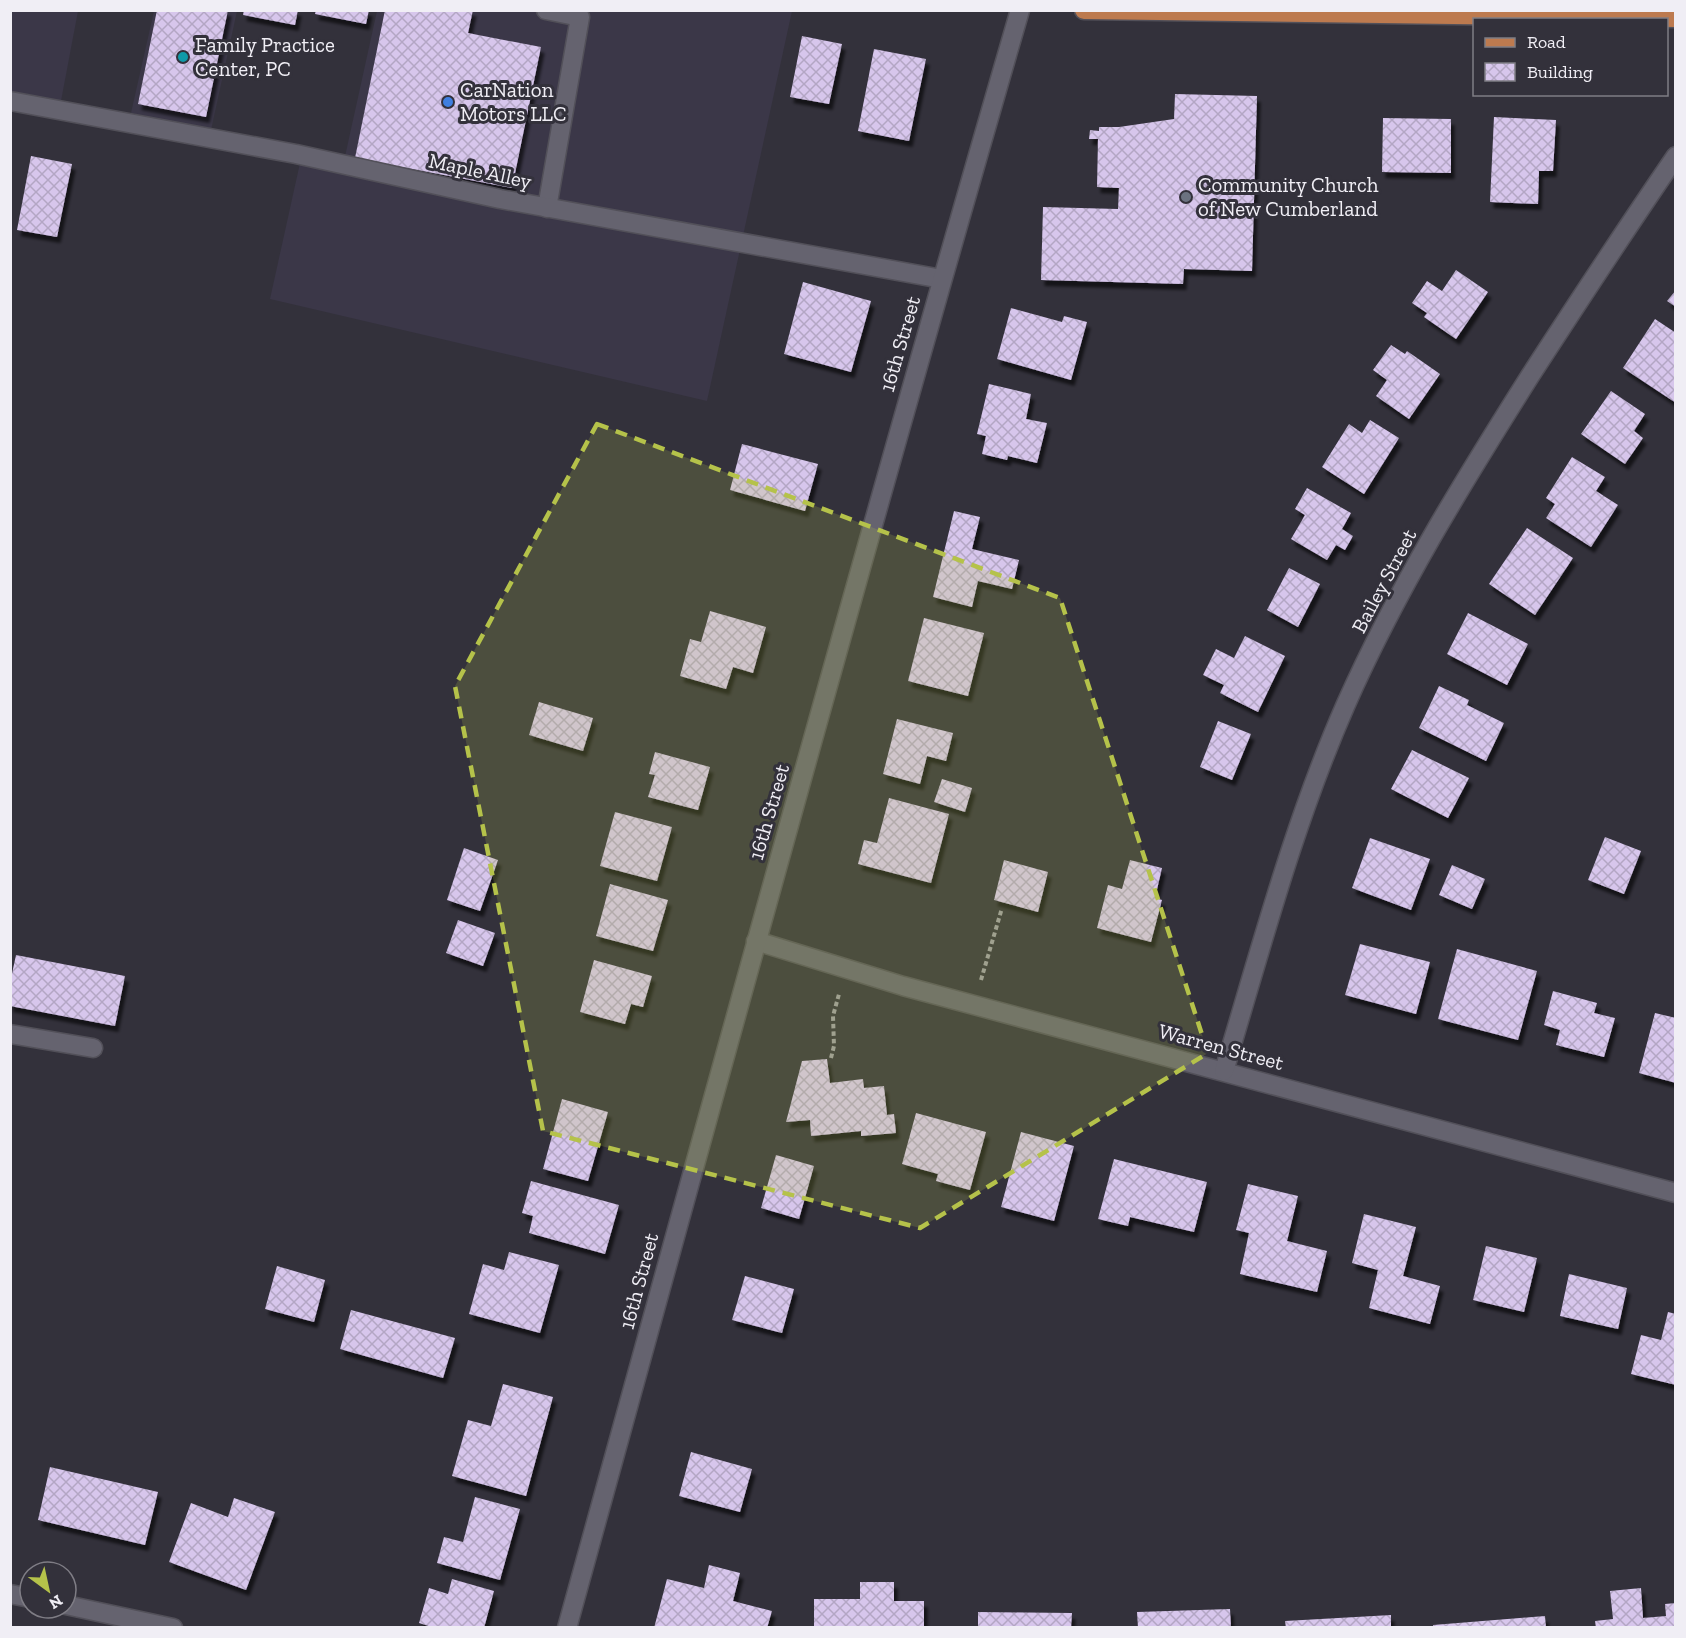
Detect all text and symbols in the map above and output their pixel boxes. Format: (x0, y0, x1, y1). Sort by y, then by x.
legend (1473, 18, 1668, 96)
text: Road (1527, 31, 1566, 53)
place label: Family Practice Center, PC (195, 32, 335, 81)
marker: Family Practice Center, PC (176, 50, 190, 64)
text: Building (1527, 61, 1593, 83)
place label: CarNation Motors LLC (460, 77, 567, 126)
marker: CarNation Motors LLC (441, 95, 455, 109)
street label: Maple Alley (426, 147, 534, 194)
place label: Community Church of New Cumberland (1198, 172, 1379, 221)
marker: Community Church of New Cumberland (1179, 190, 1193, 204)
street label: 16th Street (874, 293, 925, 395)
street label: Bailey Street (1346, 524, 1421, 637)
street label: 16th Street (743, 761, 794, 863)
street label: Warren Street (1156, 1018, 1287, 1075)
street label: 16th Street (614, 1230, 663, 1332)
north arrow (18, 1560, 78, 1620)
text: N (46, 1591, 66, 1613)

